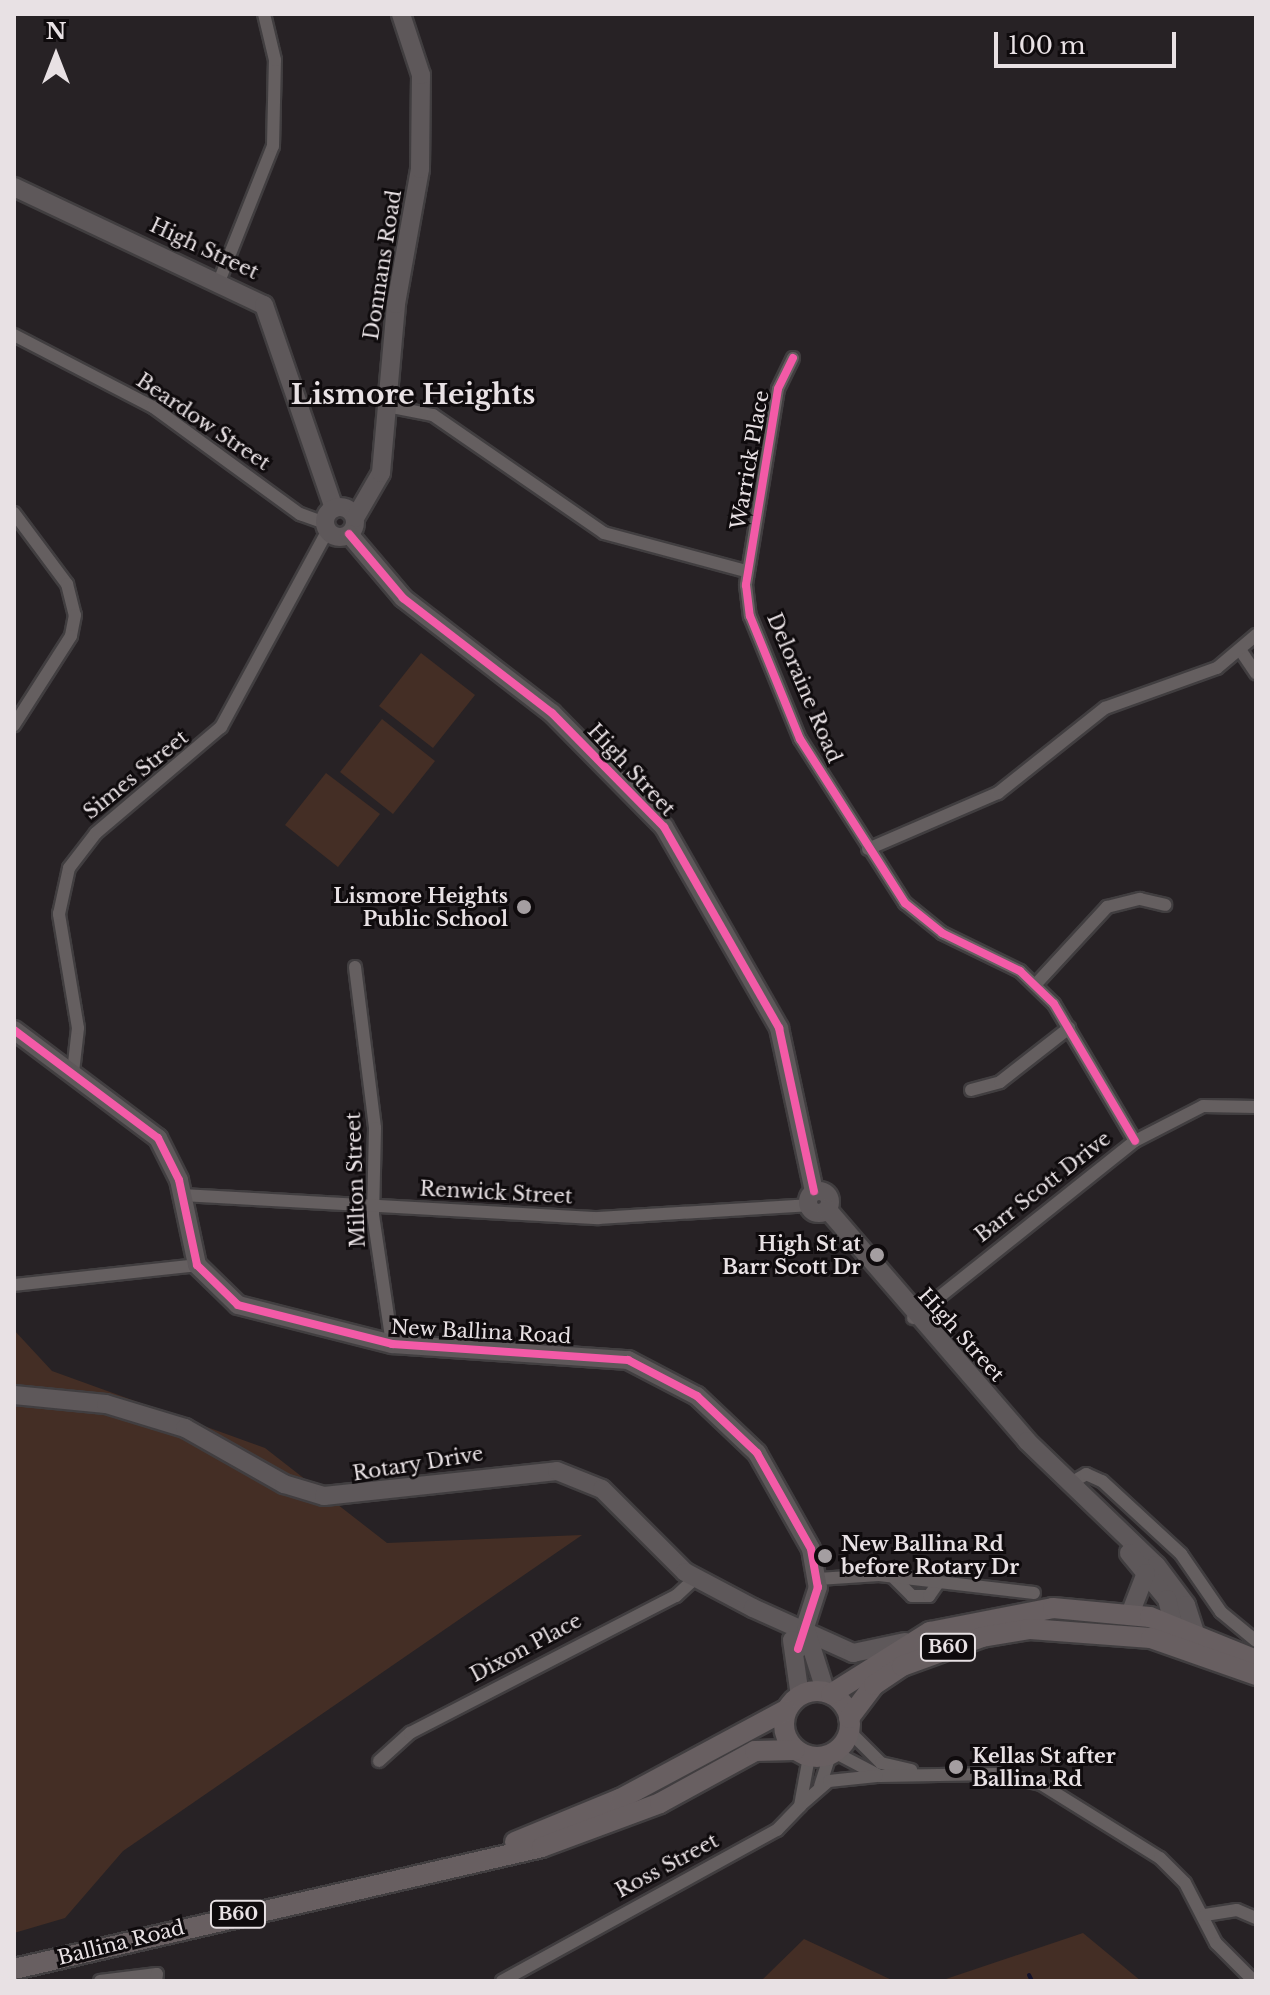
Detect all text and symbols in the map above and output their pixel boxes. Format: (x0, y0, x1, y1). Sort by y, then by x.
north arrow (16, 16, 96, 96)
scale bar (998, 16, 1180, 66)
text: N (46, 18, 66, 45)
text: 100 m (1008, 31, 1086, 60)
street label: Donnans Road (359, 188, 407, 342)
street label: High Street (146, 213, 262, 285)
street label: Beardow Street (131, 368, 275, 476)
district label: Lismore Heights (291, 378, 535, 412)
street label: Warrick Place (726, 388, 774, 532)
street label: Deloraine Road (762, 610, 846, 766)
street label: High Street (582, 719, 680, 821)
street label: Simes Street (79, 726, 193, 824)
place label: Lismore Heights Public School (333, 884, 508, 931)
marker: Lismore Heights Public School (515, 898, 533, 916)
street label: Milton Street (342, 1112, 370, 1248)
street label: Barr Scott Drive (970, 1126, 1116, 1248)
street label: Renwick Street (419, 1177, 573, 1209)
place label: High St at Barr Scott Dr (722, 1232, 861, 1279)
marker: High St at Barr Scott Dr (868, 1246, 886, 1264)
street label: High Street (913, 1284, 1009, 1386)
street label: New Ballina Road (390, 1315, 572, 1349)
street label: Rotary Drive (351, 1442, 485, 1486)
place label: New Ballina Rd before Rotary Dr (841, 1532, 1020, 1579)
marker: New Ballina Rd before Rotary Dr (816, 1547, 834, 1565)
street label: Dixon Place (466, 1609, 586, 1687)
road number: B60 (918, 1633, 978, 1661)
place label: Kellas St after Ballina Rd (972, 1744, 1116, 1791)
marker: Kellas St after Ballina Rd (947, 1758, 965, 1776)
street label: Ross Street (612, 1829, 722, 1903)
road number: B60 (208, 1900, 268, 1928)
street label: Ballina Road (55, 1916, 187, 1970)

